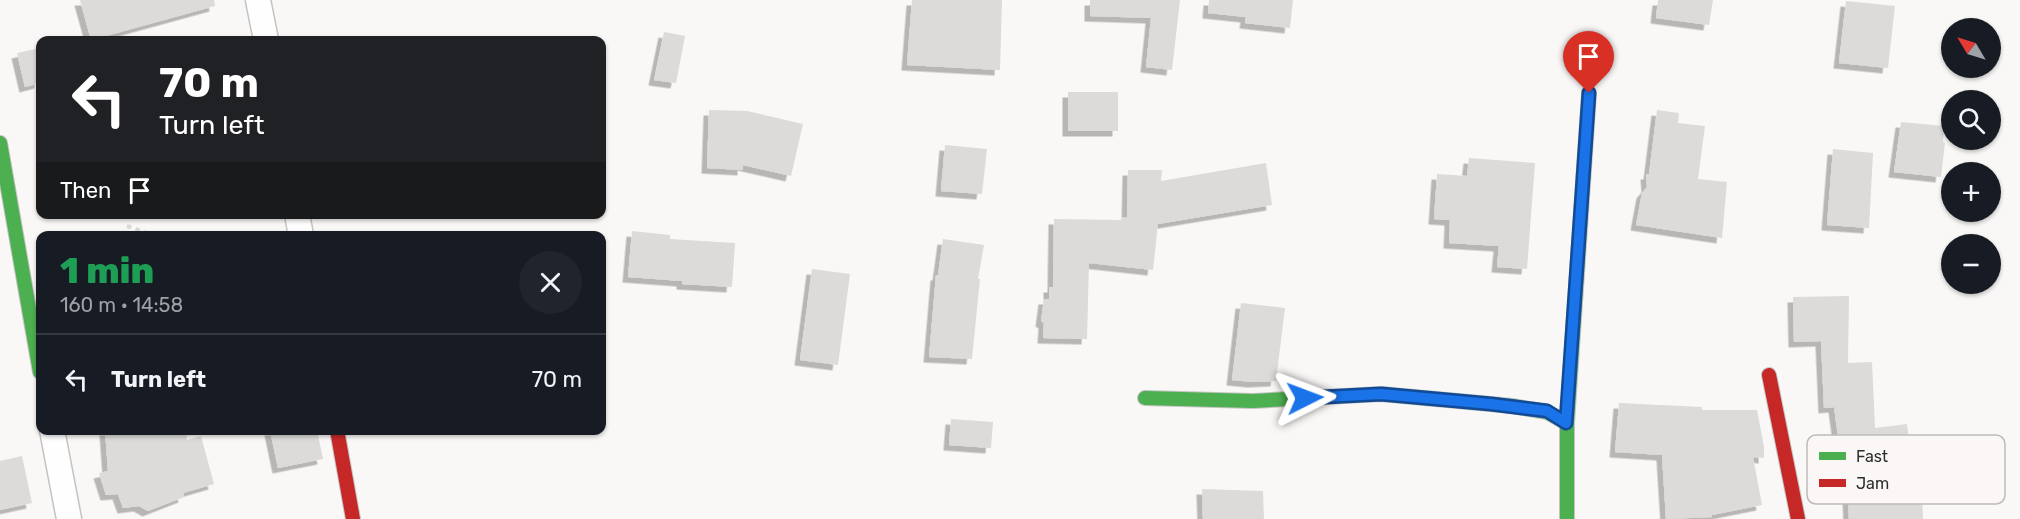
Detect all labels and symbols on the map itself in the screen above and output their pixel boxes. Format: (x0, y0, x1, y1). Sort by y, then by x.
north arrow (1941, 18, 2001, 78)
pin (1563, 31, 1614, 93)
position arrow (1273, 366, 1337, 430)
legend (1807, 435, 2005, 504)
text: Fast (1856, 447, 1888, 466)
text: Jam (1856, 474, 1889, 493)

